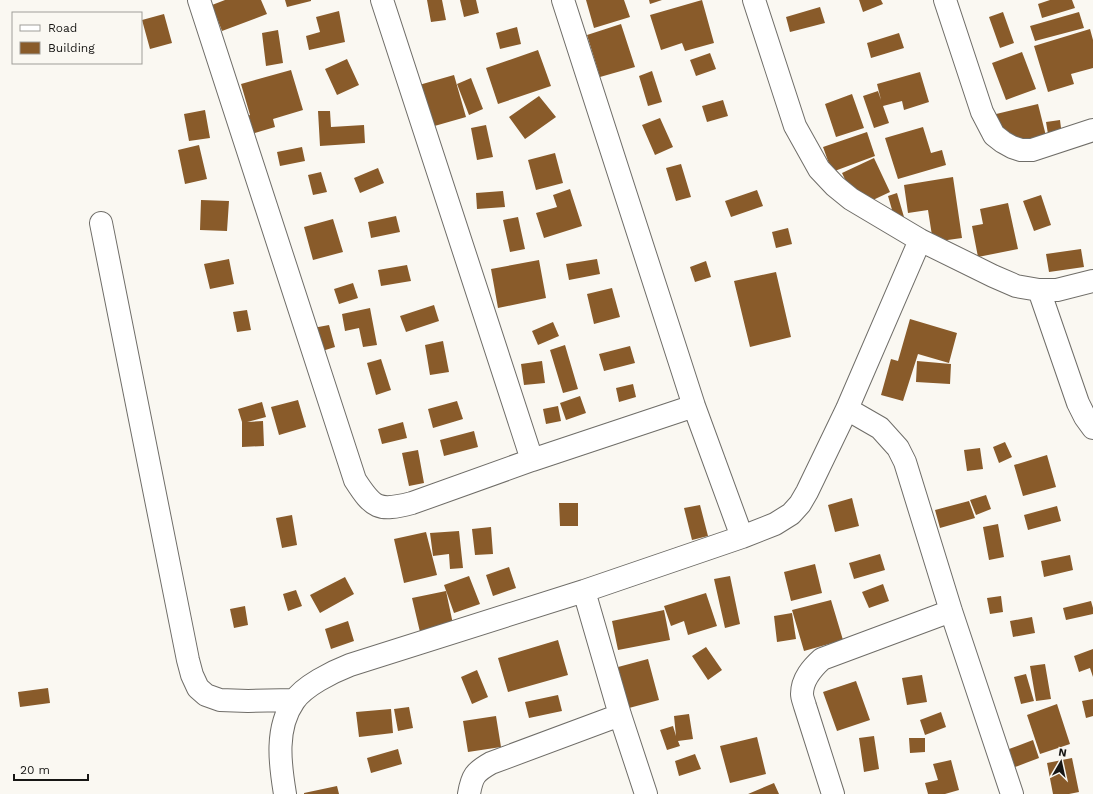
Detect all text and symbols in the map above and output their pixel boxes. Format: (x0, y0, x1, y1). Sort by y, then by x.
legend (12, 12, 142, 64)
text: Road (48, 21, 77, 35)
text: Building (48, 41, 95, 55)
north arrow (1041, 742, 1081, 782)
text: N (1057, 746, 1068, 760)
scale bar (14, 756, 88, 782)
text: 20 m (20, 763, 50, 777)

